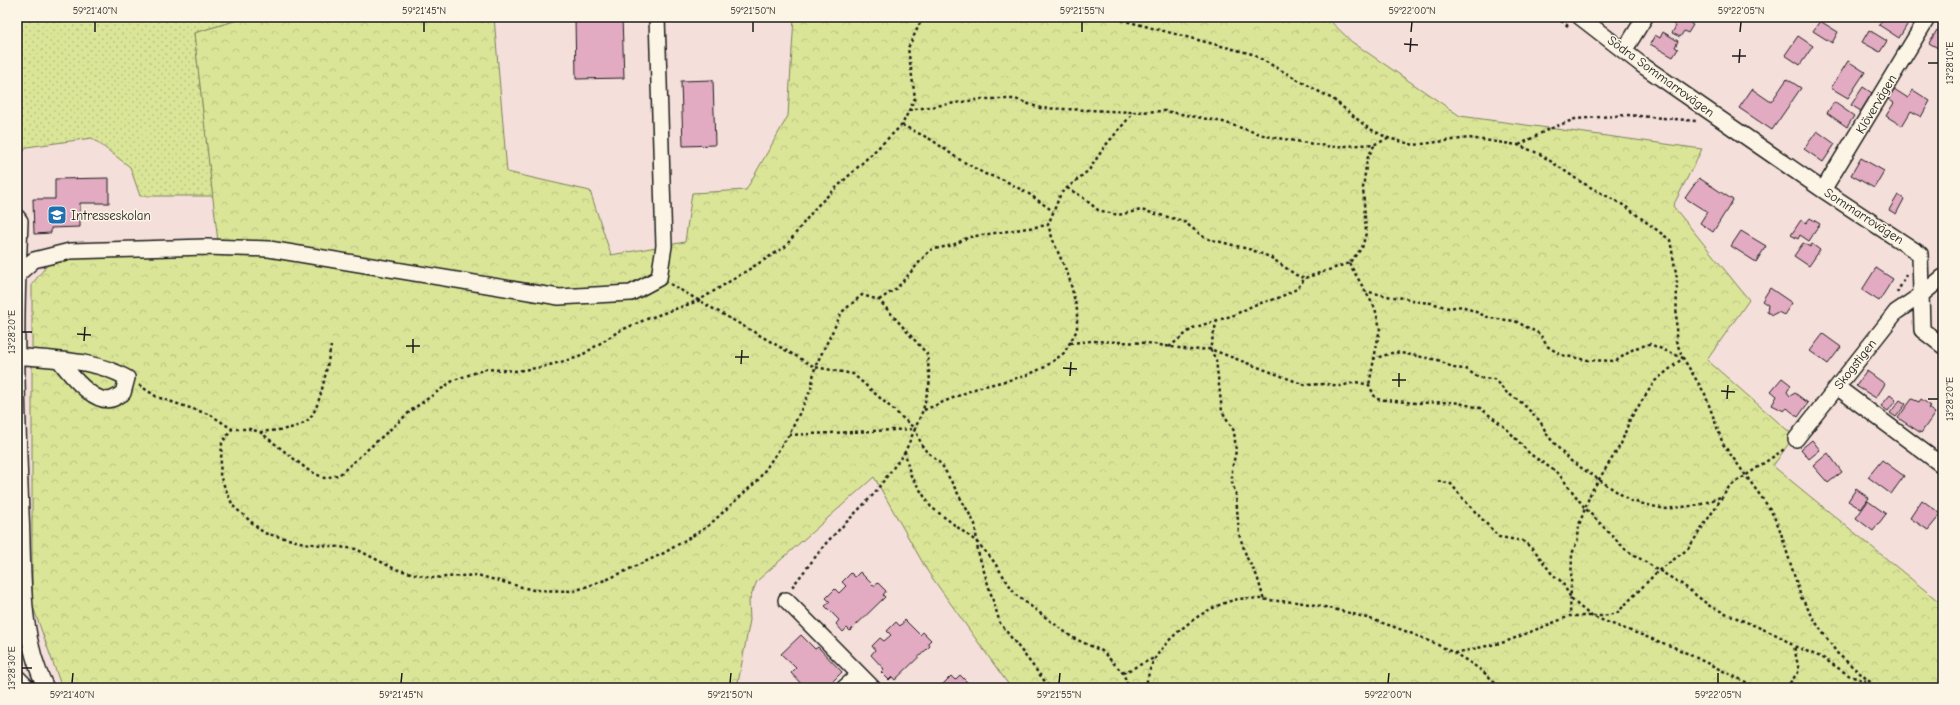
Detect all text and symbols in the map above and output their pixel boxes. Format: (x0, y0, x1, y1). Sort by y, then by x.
text: 59°21'40"N (73, 5, 117, 17)
text: 59°21'45"N (402, 5, 446, 17)
text: 59°21'50"N (730, 5, 776, 17)
text: 59°21'55"N (1060, 5, 1104, 17)
text: 59°22'00"N (1388, 5, 1436, 17)
text: 59°22'05"N (1718, 5, 1764, 17)
street label: Södra Sommarrovägen (1605, 32, 1717, 120)
text: 13°28'10"E (1944, 42, 1956, 84)
street label: Klövervägen (1853, 72, 1899, 136)
street label: Sommarrovägen (1822, 185, 1906, 247)
school or university icon: Intresseskolan (46, 204, 68, 226)
place label: Intresseskolan (71, 208, 151, 223)
text: 13°28'20"E (6, 310, 18, 354)
street label: Skogstigen (1831, 336, 1879, 392)
text: 13°28'20"E (1944, 377, 1956, 421)
text: 13°28'30"E (6, 646, 18, 690)
text: 59°21'40"N (50, 689, 94, 701)
text: 59°21'45"N (379, 689, 423, 701)
text: 59°21'50"N (707, 689, 753, 701)
text: 59°21'55"N (1037, 689, 1081, 701)
text: 59°22'00"N (1364, 689, 1412, 701)
text: 59°22'05"N (1695, 689, 1741, 701)

